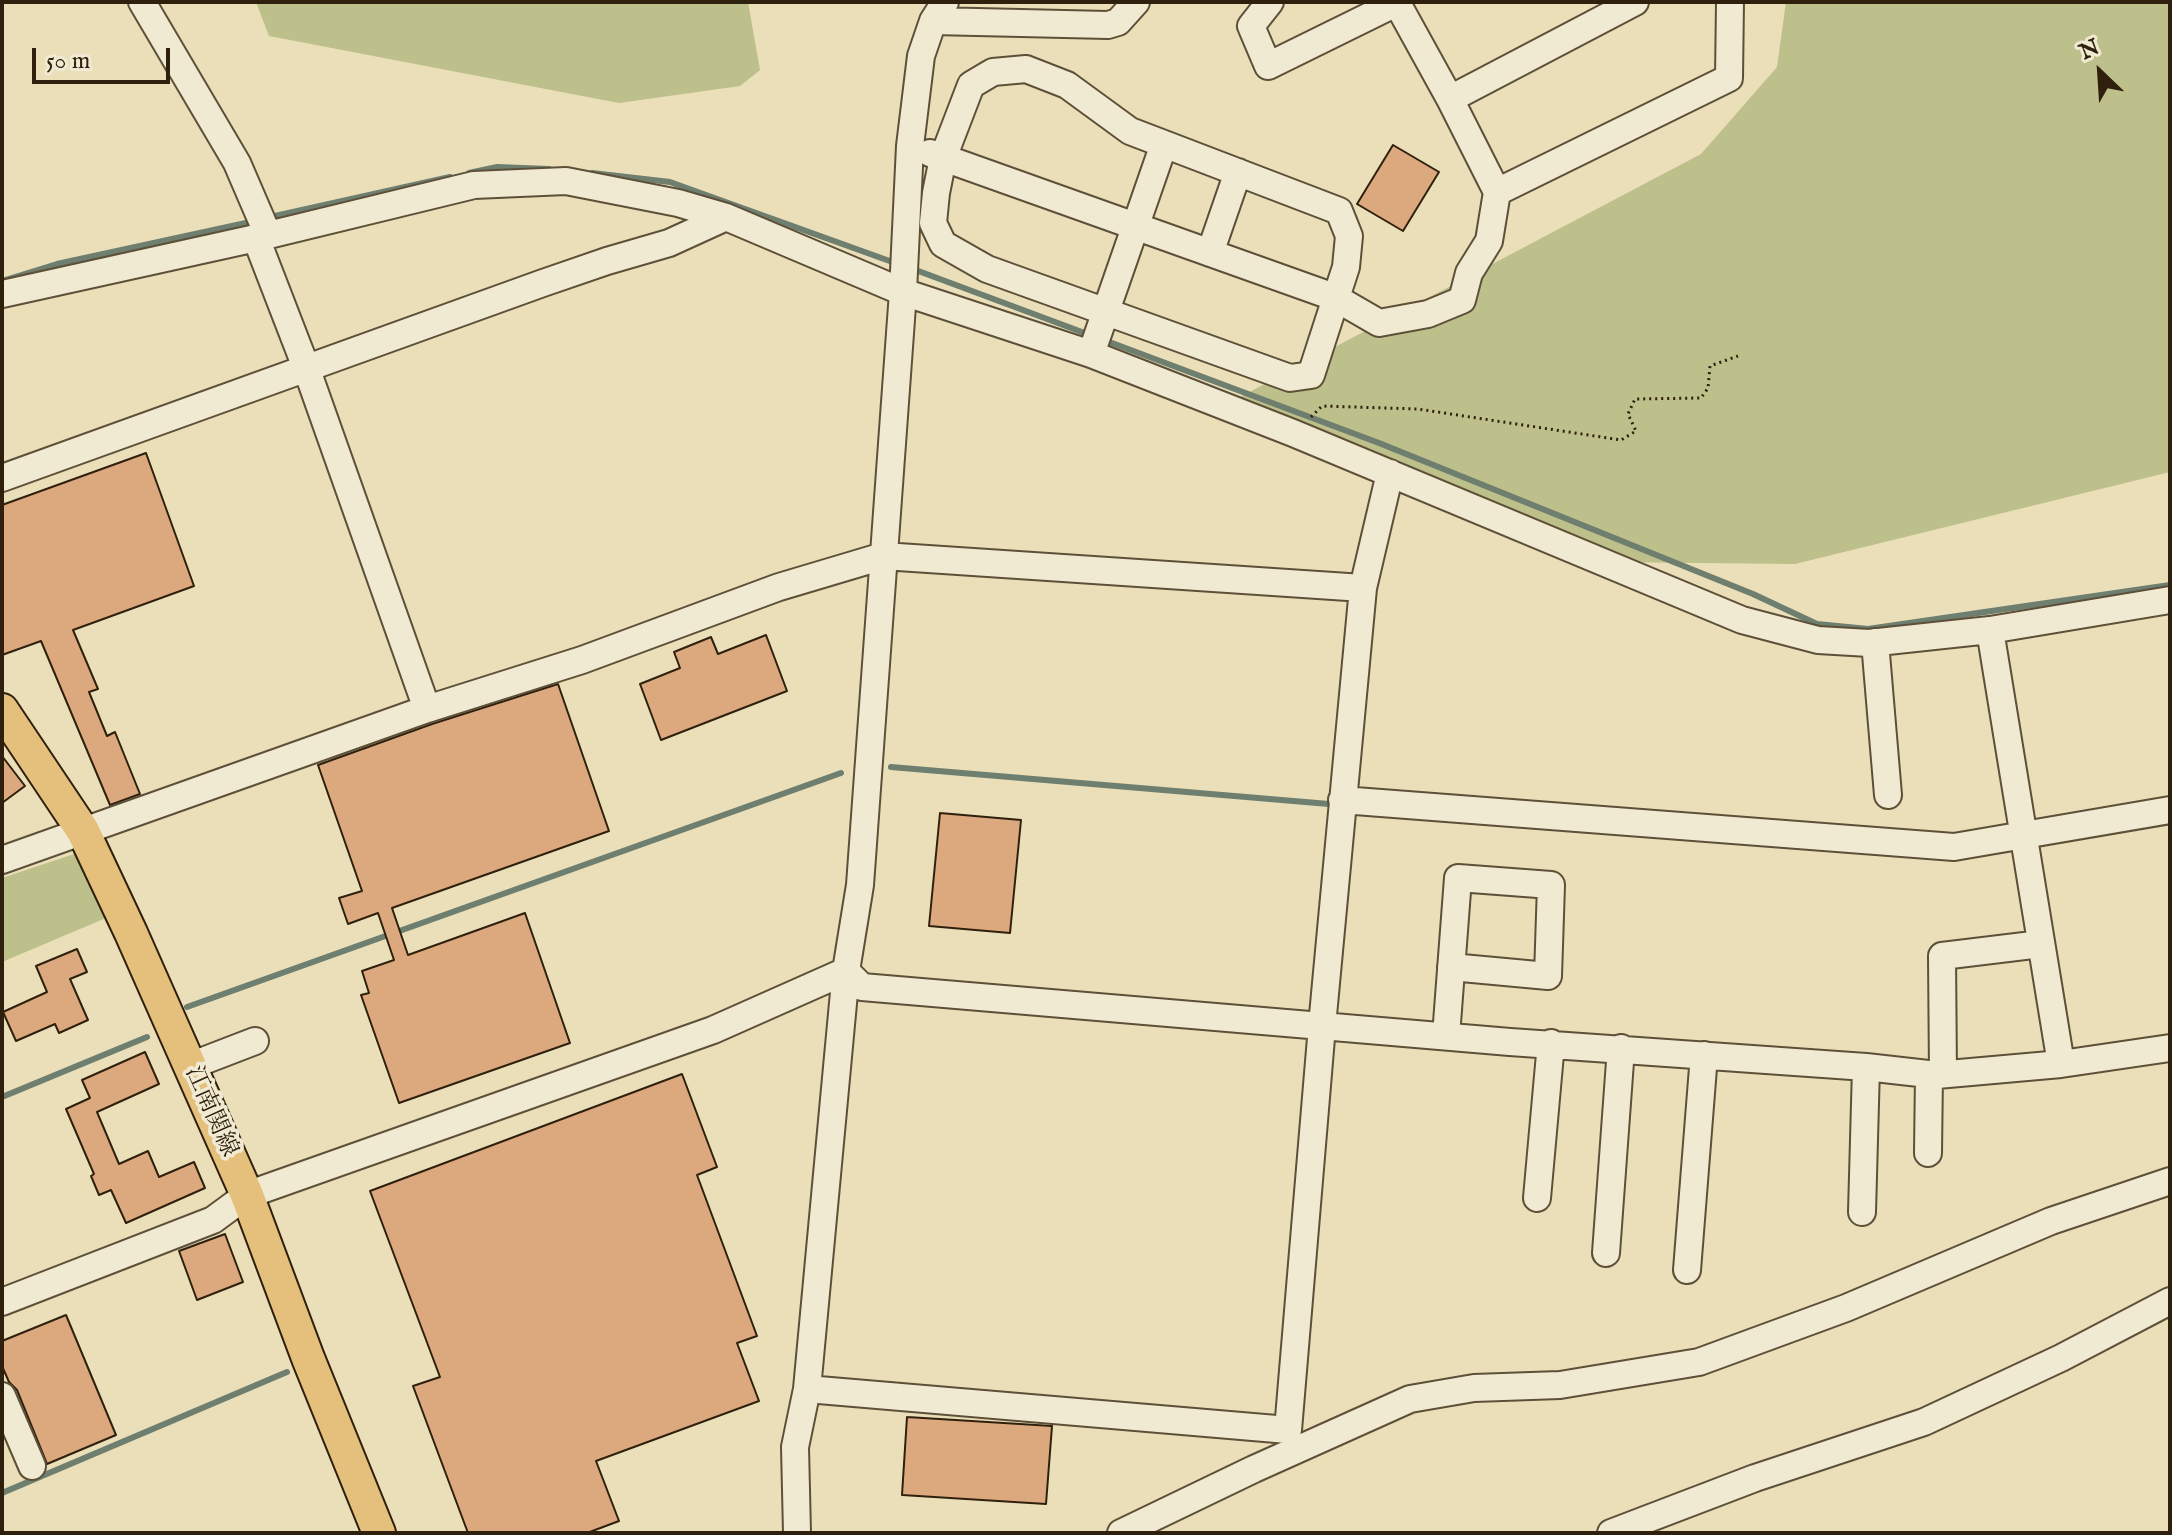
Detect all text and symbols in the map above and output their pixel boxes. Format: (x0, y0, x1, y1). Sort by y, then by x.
scale bar (36, 32, 174, 82)
north arrow (2060, 32, 2140, 112)
text: N (2075, 34, 2104, 67)
text: 50 m (46, 46, 90, 77)
street label: 江南関線 (177, 1062, 243, 1162)

